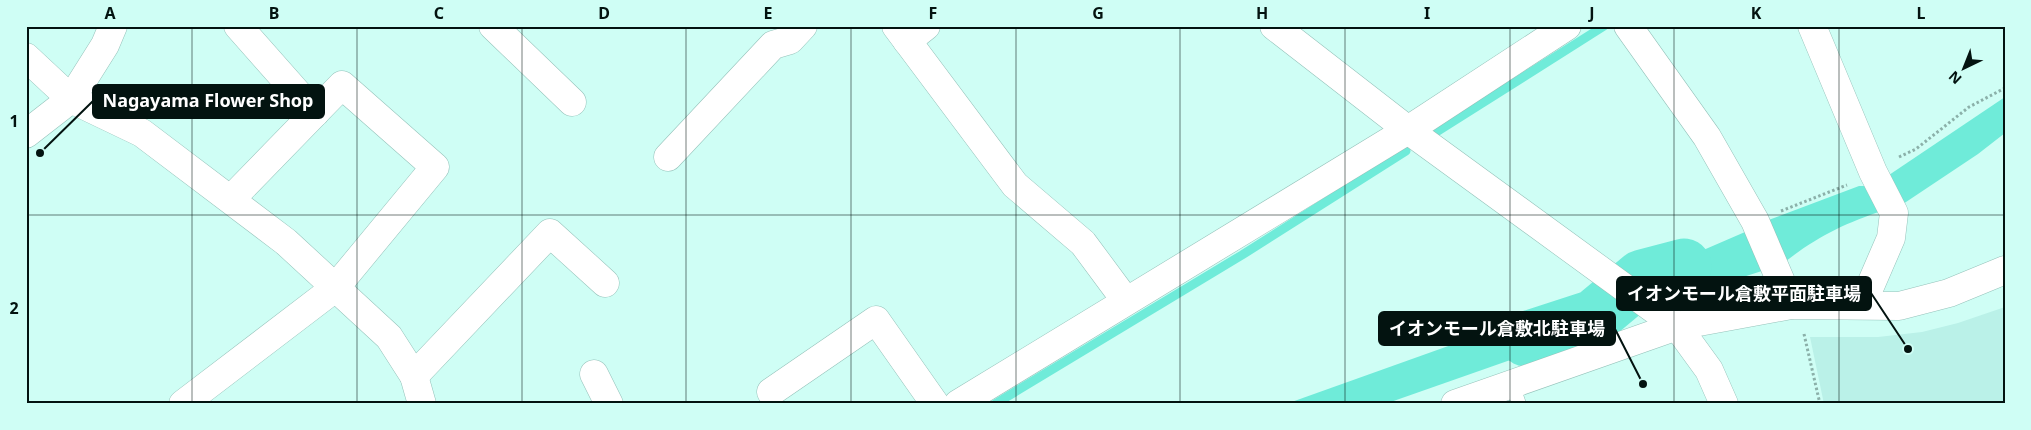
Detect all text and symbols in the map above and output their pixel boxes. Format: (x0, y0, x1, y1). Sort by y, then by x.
text: A (104, 2, 116, 24)
text: B (269, 2, 279, 24)
text: C (434, 2, 444, 24)
text: D (598, 2, 610, 24)
text: E (764, 2, 773, 24)
text: F (929, 2, 937, 24)
text: G (1092, 2, 1104, 24)
text: H (1256, 2, 1268, 24)
text: I (1424, 2, 1430, 24)
text: J (1587, 2, 1595, 24)
text: K (1751, 2, 1762, 24)
text: L (1917, 2, 1926, 24)
north arrow (1938, 42, 1988, 92)
text: N (1944, 67, 1965, 89)
callout: Nagayama Flower Shop (93, 85, 324, 118)
text: Nagayama Flower Shop (103, 88, 313, 112)
text: 1 (9, 110, 19, 132)
callout: イオンモール倉敷平面駐車場 (1617, 277, 1871, 310)
text: イオンモール倉敷平面駐車場 (1627, 281, 1861, 305)
text: 2 (9, 297, 19, 319)
callout: イオンモール倉敷北駐車場 (1379, 312, 1615, 345)
text: イオンモール倉敷北駐車場 (1389, 316, 1605, 340)

